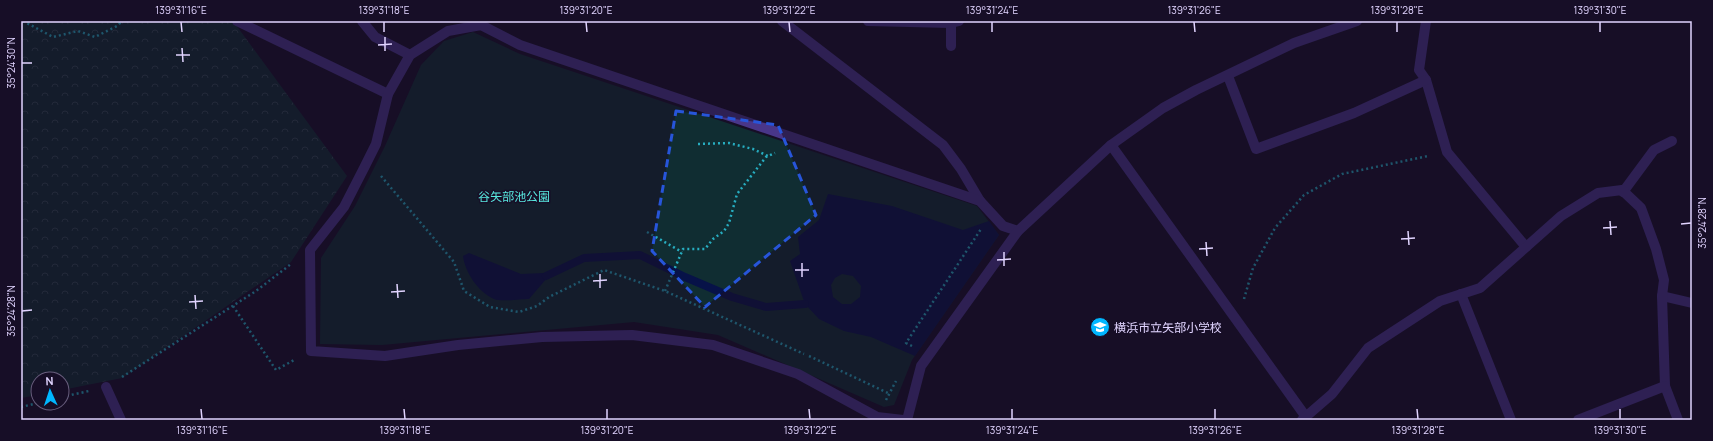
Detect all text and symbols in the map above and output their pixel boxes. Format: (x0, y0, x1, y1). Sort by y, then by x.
text: 139°31'16"E (155, 3, 207, 17)
text: 139°31'18"E (358, 3, 410, 17)
text: 139°31'20"E (559, 3, 613, 17)
text: 139°31'22"E (763, 3, 816, 17)
text: 139°31'24"E (966, 3, 1019, 17)
text: 139°31'26"E (1167, 3, 1221, 17)
text: 139°31'28"E (1371, 3, 1424, 17)
text: 139°31'30"E (1574, 3, 1627, 17)
text: 35°24'30"N (4, 37, 18, 89)
park label: 谷矢部池公園 (478, 188, 550, 205)
text: 35°24'28"N (1695, 197, 1709, 249)
text: 35°24'28"N (4, 285, 18, 337)
school or university icon: 横浜市立矢部小学校 (1089, 316, 1111, 338)
place label: 横浜市立矢部小学校 (1114, 319, 1222, 336)
north arrow (30, 371, 70, 411)
text: N (45, 373, 54, 388)
text: 139°31'16"E (176, 423, 228, 437)
text: 139°31'18"E (379, 423, 431, 437)
text: 139°31'20"E (580, 423, 634, 437)
text: 139°31'22"E (784, 423, 837, 437)
text: 139°31'24"E (986, 423, 1039, 437)
text: 139°31'26"E (1188, 423, 1242, 437)
text: 139°31'28"E (1392, 423, 1445, 437)
text: 139°31'30"E (1594, 423, 1647, 437)

